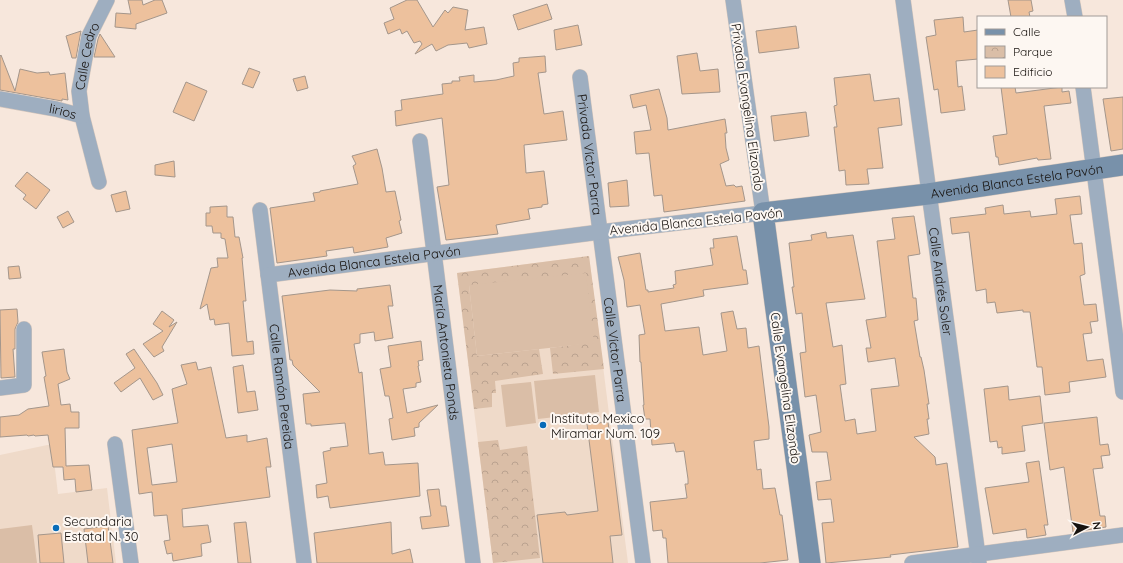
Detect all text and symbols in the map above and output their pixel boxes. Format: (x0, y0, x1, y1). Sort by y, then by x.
legend (977, 16, 1107, 88)
street label: Calle Cedro (71, 19, 103, 91)
street label: Privada Evangelina Elizondo (728, 22, 768, 192)
text: Calle (1013, 24, 1041, 39)
text: Parque (1013, 44, 1053, 59)
text: Edificio (1013, 64, 1053, 79)
street label: Privada Víctor Parra (574, 93, 606, 216)
street label: lirios (48, 100, 78, 122)
street label: Avenida Blanca Estela Pavón (929, 160, 1104, 202)
street label: Avenida Blanca Estela Pavón (609, 204, 783, 238)
street label: Calle Andrés Soler (926, 226, 956, 337)
street label: Avenida Blanca Estela Pavón (287, 242, 462, 280)
street label: María Antonieta Ponds (430, 284, 463, 421)
street label: Calle Víctor Parra (601, 296, 630, 403)
street label: Calle Evangelina Elizondo (767, 311, 805, 465)
street label: Calle Ramón Pereida (266, 323, 298, 450)
place label: Instituto Mexico Miramar Num. 109 (551, 410, 660, 441)
marker: Instituto Mexico Miramar Num. 109 (538, 420, 548, 430)
north arrow (1067, 507, 1107, 547)
place label: Secundaria Estatal N. 30 (64, 513, 139, 544)
text: N (1089, 521, 1104, 531)
marker: Secundaria Estatal N. 30 (51, 523, 61, 533)

